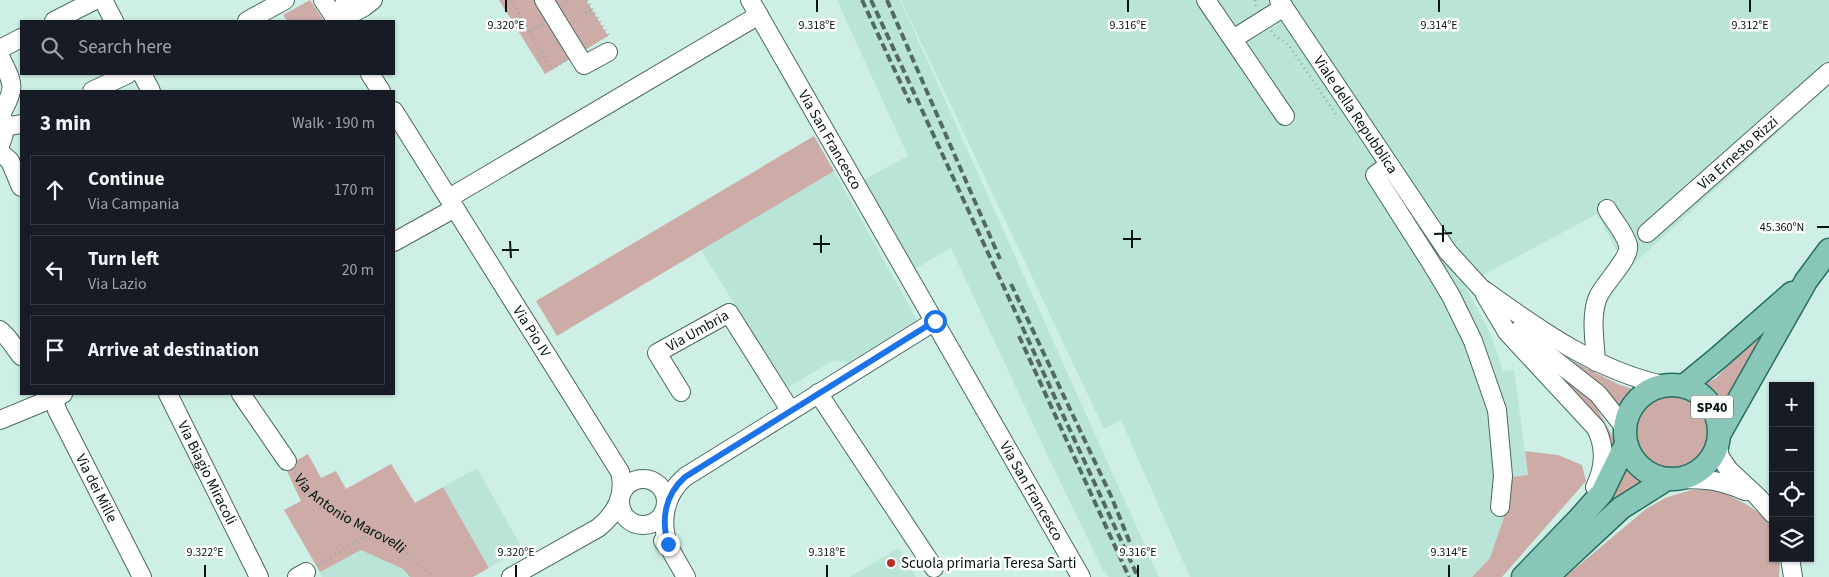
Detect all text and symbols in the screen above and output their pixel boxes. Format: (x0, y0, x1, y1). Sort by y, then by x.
text: 9.320°E (487, 17, 525, 34)
text: 9.318°E (798, 17, 836, 34)
text: 9.316°E (1109, 17, 1147, 34)
text: 9.314°E (1420, 17, 1458, 34)
text: 9.312°E (1731, 17, 1769, 34)
search box (20, 20, 395, 75)
icon: search (38, 34, 66, 62)
text: Search here (78, 34, 172, 61)
street label: Viale della Repubblica (1308, 52, 1403, 178)
street label: Via San Francesco (793, 86, 867, 194)
text: 3 min (40, 108, 91, 138)
text: Walk · 190 m (292, 112, 375, 134)
street label: Via Ernesto Rizzi (1693, 112, 1783, 195)
text: Continue (88, 166, 165, 193)
icon: ahead (41, 176, 69, 204)
text: 170 m (334, 179, 374, 201)
text: Via Campania (88, 193, 179, 215)
text: 45.360°N (1760, 219, 1804, 236)
text: Turn left (88, 246, 159, 273)
icon: left (41, 256, 69, 284)
text: 20 m (342, 259, 374, 281)
text: Via Lazio (88, 273, 147, 295)
street label: Via Pio IV (508, 302, 556, 362)
street label: Via Umbria (662, 305, 733, 357)
route start (924, 310, 947, 333)
icon: arrive (41, 336, 69, 364)
text: Arrive at destination (88, 337, 259, 364)
map controls (1769, 382, 1814, 562)
button: + (1769, 382, 1814, 427)
road number: SP40 (1691, 396, 1733, 418)
street label: Via Biagio Miracoli (172, 417, 241, 529)
button: − (1769, 427, 1814, 472)
street label: Via San Francesco (994, 438, 1068, 545)
street label: Via dei Mille (70, 450, 122, 526)
street label: Via Antonio Marovelli (289, 469, 411, 558)
button: locate (1769, 472, 1814, 517)
button: layers (1769, 517, 1814, 562)
route end (657, 533, 680, 556)
text: 9.322°E (186, 544, 224, 561)
text: 9.320°E (497, 544, 535, 561)
text: 9.318°E (808, 544, 846, 561)
text: 9.316°E (1119, 544, 1157, 561)
text: 9.314°E (1430, 544, 1468, 561)
place label: Scuola primaria Teresa Sarti (901, 553, 1077, 574)
marker: Scuola primaria Teresa Sarti (885, 557, 897, 569)

